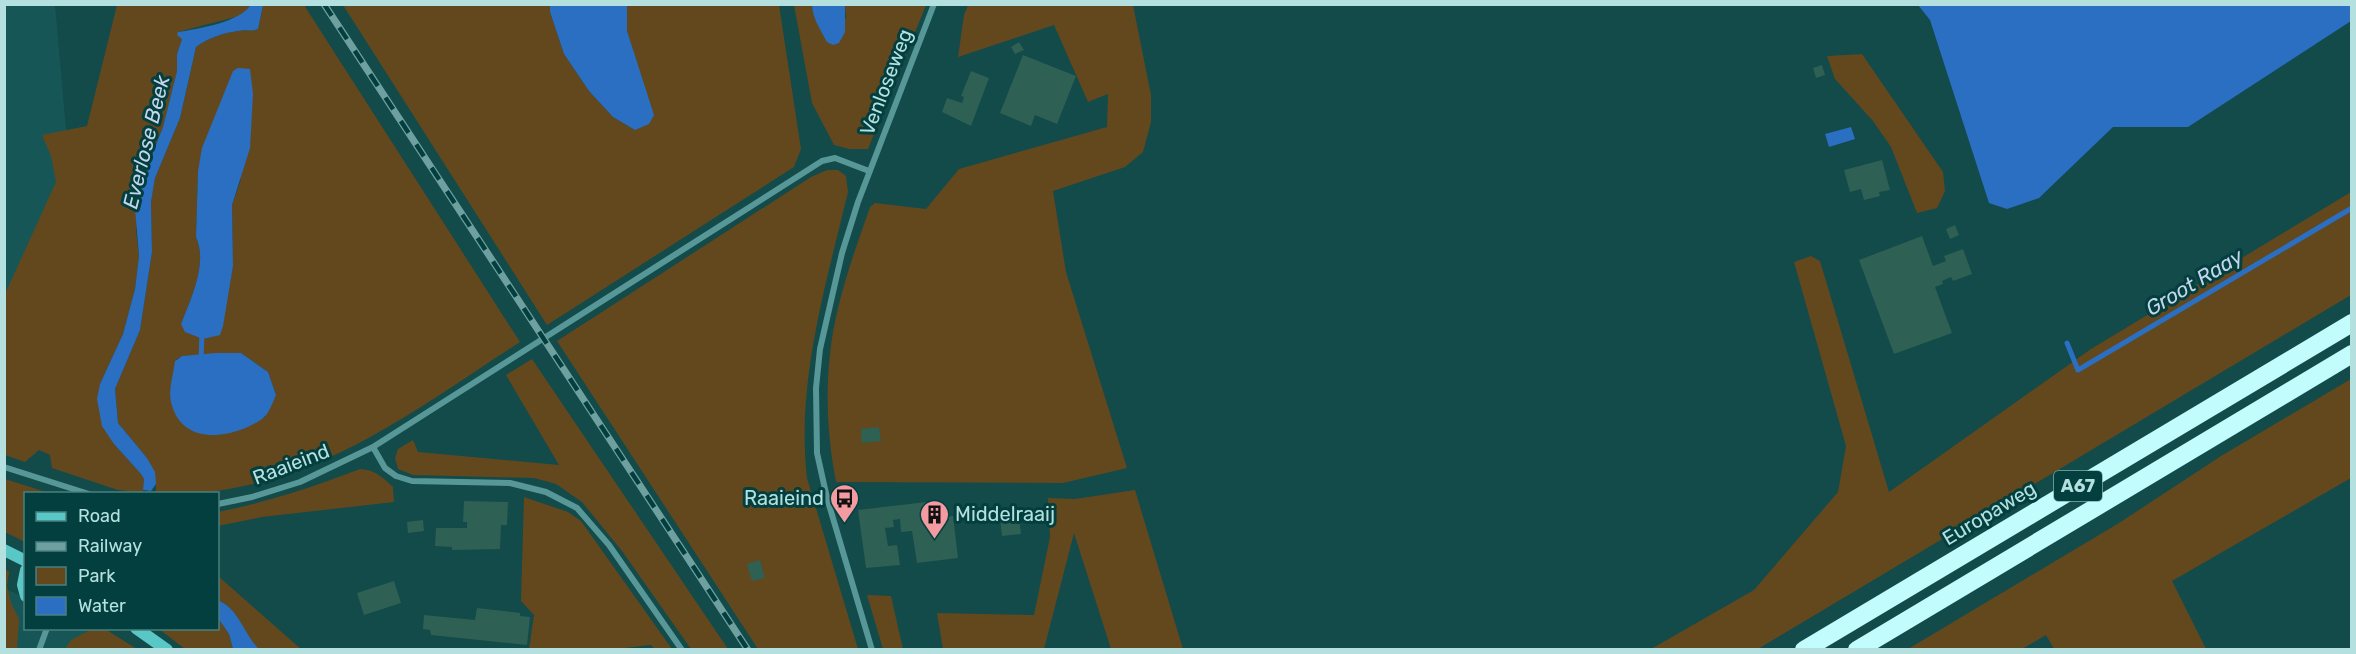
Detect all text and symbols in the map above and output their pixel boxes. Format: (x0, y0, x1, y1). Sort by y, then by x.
street label: Venloseweg (855, 26, 917, 138)
water label: Everlose Beek (117, 72, 175, 211)
water label: Groot Raay (2141, 242, 2248, 321)
street label: Raaieind (249, 438, 333, 490)
road number: A67 (2054, 471, 2102, 501)
street label: Europaweg (1938, 476, 2040, 550)
bus stop icon: Raaieind (829, 482, 861, 524)
place label: Raaieind (744, 486, 824, 510)
legend (24, 492, 219, 630)
building icon: Middelraaij (918, 498, 950, 540)
place label: Middelraaij (955, 502, 1055, 526)
text: Road (78, 505, 121, 527)
text: Railway (78, 535, 142, 557)
text: Park (78, 565, 116, 587)
text: Water (78, 595, 126, 617)

